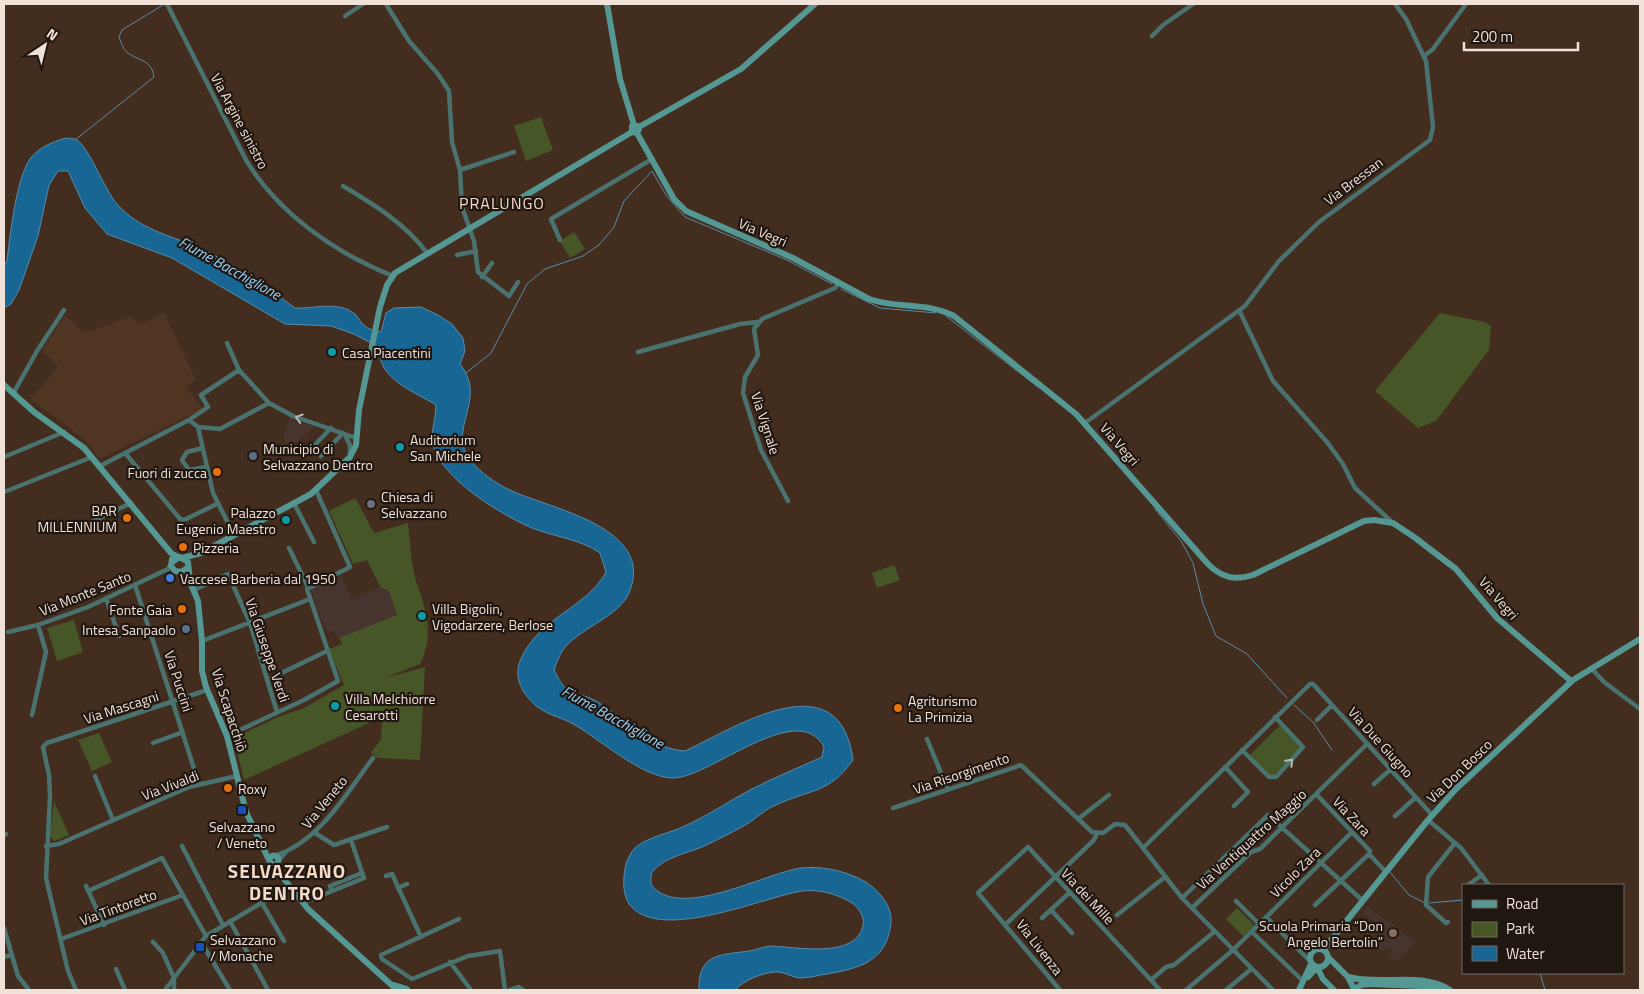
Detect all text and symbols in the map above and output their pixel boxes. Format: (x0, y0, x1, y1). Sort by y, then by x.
north arrow (20, 20, 70, 70)
scale bar (1464, 20, 1578, 52)
text: N (43, 23, 63, 45)
text: 200 m (1472, 25, 1513, 48)
street label: Via Argine sinistro (206, 69, 274, 173)
street label: Via Bressan (1319, 152, 1387, 210)
district label: PRALUNGO (459, 191, 545, 215)
street label: Via Vegri (735, 212, 791, 252)
water label: Fiume Bacchiglione (175, 230, 286, 306)
place label: Casa Piacentini (342, 342, 431, 363)
marker: Casa Piacentini (326, 346, 338, 358)
street label: Via Vignale (746, 389, 786, 457)
one-way arrow (296, 414, 304, 424)
street label: Via Vegri (1095, 418, 1145, 470)
place label: Auditorium San Michele (410, 429, 481, 466)
place label: Municipio di Selvazzano Dentro (263, 438, 373, 475)
marker: Auditorium San Michele (394, 441, 406, 453)
marker: Municipio di Selvazzano Dentro (247, 450, 259, 462)
place label: Fuori di zucca (128, 462, 207, 483)
marker: Fuori di zucca (211, 466, 223, 478)
place label: Chiesa di Selvazzano (381, 486, 447, 523)
marker: Chiesa di Selvazzano (365, 498, 377, 510)
place label: BAR MILLENNIUM (37, 500, 117, 537)
place label: Palazzo Eugenio Maestro (176, 502, 276, 539)
marker: BAR MILLENNIUM (121, 512, 133, 524)
marker: Palazzo Eugenio Maestro (280, 514, 292, 526)
place label: Pizzeria (193, 537, 239, 558)
marker: Pizzeria (177, 541, 189, 553)
street label: Via Monte Santo (36, 565, 134, 621)
place label: Vaccese Barberia dal 1950 (180, 568, 336, 589)
marker: Vaccese Barberia dal 1950 (164, 572, 176, 584)
street label: Via Vegri (1474, 572, 1524, 624)
street label: Via Giuseppe Verdi (240, 595, 296, 705)
place label: Villa Bigolin, Vigodarzere, Berlose (432, 598, 553, 635)
place label: Fonte Gaia (109, 599, 172, 620)
marker: Fonte Gaia (176, 603, 188, 615)
marker: Villa Bigolin, Vigodarzere, Berlose (416, 610, 428, 622)
place label: Intesa Sanpaolo (82, 619, 176, 640)
marker: Intesa Sanpaolo (180, 623, 192, 635)
street label: Via Puccini (159, 648, 199, 714)
street label: Via Scapacchiò (207, 666, 253, 754)
water label: Fiume Bacchiglione (558, 679, 669, 755)
street label: Via Mascagni (81, 685, 161, 729)
place label: Villa Melchiorre Cesarotti (345, 688, 435, 725)
place label: Agriturismo La Primizia (908, 690, 977, 727)
marker: Villa Melchiorre Cesarotti (329, 700, 341, 712)
marker: Agriturismo La Primizia (892, 702, 904, 714)
street label: Via Due Giugno (1343, 702, 1419, 782)
street label: Via Don Bosco (1421, 734, 1497, 808)
street label: Via Risorgimento (910, 747, 1012, 799)
one-way arrow (1284, 759, 1293, 768)
street label: Via Vivaldi (138, 764, 202, 806)
street label: Via Veneto (296, 771, 352, 833)
place label: Roxy (238, 778, 267, 799)
marker: Roxy (222, 782, 234, 794)
street label: Via Ventiquattro Maggio (1191, 784, 1311, 894)
street label: Via Zara (1328, 791, 1376, 841)
marker: Selvazzano / Veneto (236, 804, 248, 816)
place label: Selvazzano / Veneto (209, 816, 275, 853)
street label: Vicolo Zara (1265, 842, 1325, 902)
district label: SELVAZZANO DENTRO (228, 856, 346, 907)
street label: Via dei Mille (1056, 863, 1120, 929)
street label: Via Tintoretto (77, 883, 159, 931)
legend (1462, 884, 1624, 974)
text: Road (1506, 892, 1538, 915)
street label: Via Livenza (1012, 915, 1068, 979)
place label: Scuola Primaria “Don Angelo Bertolin” (1259, 915, 1383, 952)
text: Park (1506, 917, 1535, 940)
marker: Scuola Primaria “Don Angelo Bertolin” (1387, 927, 1399, 939)
place label: Selvazzano / Monache (210, 929, 276, 966)
marker: Selvazzano / Monache (194, 941, 206, 953)
text: Water (1506, 942, 1545, 965)

